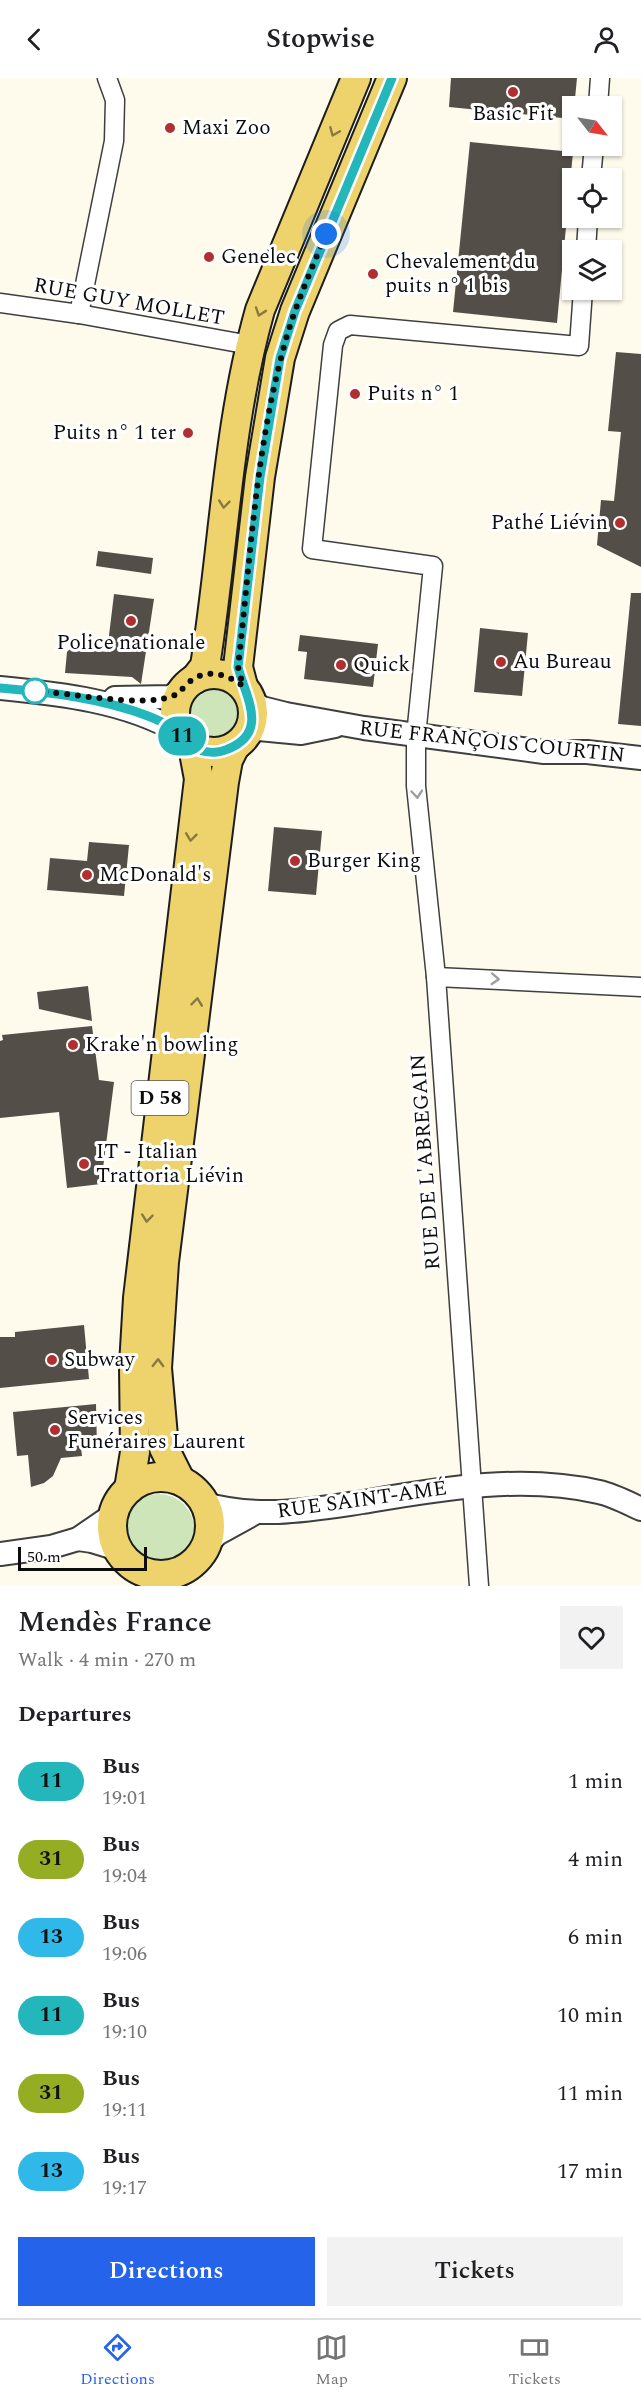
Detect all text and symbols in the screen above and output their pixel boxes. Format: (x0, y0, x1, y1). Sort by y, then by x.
text: Stopwise (266, 18, 375, 60)
icon: back (18, 23, 51, 56)
icon: person (590, 23, 623, 56)
marker: Basic Fit (506, 85, 520, 99)
north arrow (562, 96, 622, 156)
map controls (562, 96, 622, 300)
place label: Basic Fit (472, 98, 554, 130)
place label: Maxi Zoo (182, 112, 270, 144)
marker: Maxi Zoo (163, 121, 177, 135)
one-way arrow (329, 126, 341, 137)
button: locate (562, 168, 622, 228)
your location (311, 219, 341, 249)
button: layers (562, 240, 622, 300)
place label: Genelec (221, 241, 296, 273)
place label: Chevalement du puits n° 1 bis (385, 246, 536, 302)
marker: Genelec (202, 250, 216, 264)
marker: Chevalement du puits n° 1 bis (366, 267, 380, 281)
street label: RUE GUY MOLLET (31, 269, 227, 335)
one-way arrow (254, 306, 267, 317)
place label: Puits n° 1 (367, 378, 459, 410)
marker: Puits n° 1 (348, 387, 362, 401)
place label: Puits n° 1 ter (53, 417, 176, 449)
marker: Puits n° 1 ter (181, 426, 195, 440)
one-way arrow (219, 499, 231, 508)
place label: Pathé Liévin (491, 507, 608, 539)
marker: Pathé Liévin (613, 516, 627, 530)
marker: Police nationale (124, 614, 138, 628)
place label: Police nationale (57, 627, 205, 659)
place label: Au Bureau (513, 646, 612, 678)
place label: Quick (353, 649, 410, 681)
marker: Au Bureau (494, 655, 508, 669)
marker: Quick (334, 658, 348, 672)
unlabelled marker (22, 678, 48, 704)
street label: RUE FRANÇOIS COURTIN (357, 712, 627, 772)
line badge: 11 (155, 716, 209, 756)
text: 11 (170, 720, 194, 752)
one-way arrow (410, 789, 423, 799)
one-way arrow (186, 832, 198, 841)
place label: Burger King (307, 845, 421, 877)
marker: Burger King (288, 854, 302, 868)
place label: McDonald's (99, 859, 211, 891)
marker: McDonald's (80, 868, 94, 882)
one-way arrow (490, 973, 499, 986)
one-way arrow (190, 998, 203, 1007)
place label: Krake'n bowling (85, 1029, 238, 1061)
marker: Krake'n bowling (66, 1038, 80, 1052)
street label: RUE DE L'ABREGAIN (402, 1053, 450, 1271)
road number: D 58 (132, 1081, 188, 1115)
place label: IT - Italian Trattoria Liévin (96, 1136, 244, 1192)
marker: IT - Italian Trattoria Liévin (77, 1157, 91, 1171)
one-way arrow (141, 1214, 154, 1223)
place label: Subway (64, 1344, 136, 1376)
marker: Subway (45, 1353, 59, 1367)
one-way arrow (152, 1359, 164, 1368)
place label: Services Funéraires Laurent (67, 1402, 246, 1458)
marker: Services Funéraires Laurent (48, 1423, 62, 1437)
street label: RUE SAINT-AMÉ (275, 1472, 449, 1528)
scale bar (18, 1544, 147, 1572)
text: 50 m (27, 1545, 61, 1569)
text: Mendès France (18, 1601, 212, 1644)
button: heart (560, 1606, 623, 1669)
text: Walk · 4 min · 270 m (18, 1645, 196, 1675)
text: Departures (18, 1698, 132, 1731)
text: Bus (102, 1750, 140, 1783)
text: 11 (39, 1765, 63, 1797)
text: 1 min (568, 1765, 623, 1798)
text: 19:01 (102, 1783, 147, 1813)
text: Bus (102, 1828, 140, 1861)
text: 31 (39, 1843, 63, 1875)
text: 4 min (568, 1843, 623, 1876)
text: 19:04 (102, 1861, 147, 1891)
text: Bus (102, 1906, 140, 1939)
text: 13 (39, 1921, 63, 1953)
text: 6 min (568, 1921, 623, 1954)
text: 19:06 (102, 1939, 147, 1969)
text: Bus (102, 1984, 140, 2017)
text: 11 (39, 1999, 63, 2031)
text: 10 min (557, 1999, 623, 2032)
text: 19:10 (102, 2017, 147, 2047)
text: Bus (102, 2062, 140, 2095)
text: 31 (39, 2077, 63, 2109)
text: 11 min (557, 2077, 623, 2110)
text: 19:11 (102, 2095, 147, 2125)
text: Bus (102, 2140, 140, 2173)
text: 13 (39, 2155, 63, 2187)
text: 17 min (557, 2155, 623, 2188)
text: 19:17 (102, 2173, 147, 2203)
button: Directions (18, 2237, 315, 2306)
button: Tickets (327, 2237, 623, 2306)
tab: Directions (80, 2331, 155, 2391)
tab: Map (315, 2331, 348, 2391)
tab: Tickets (508, 2331, 561, 2391)

